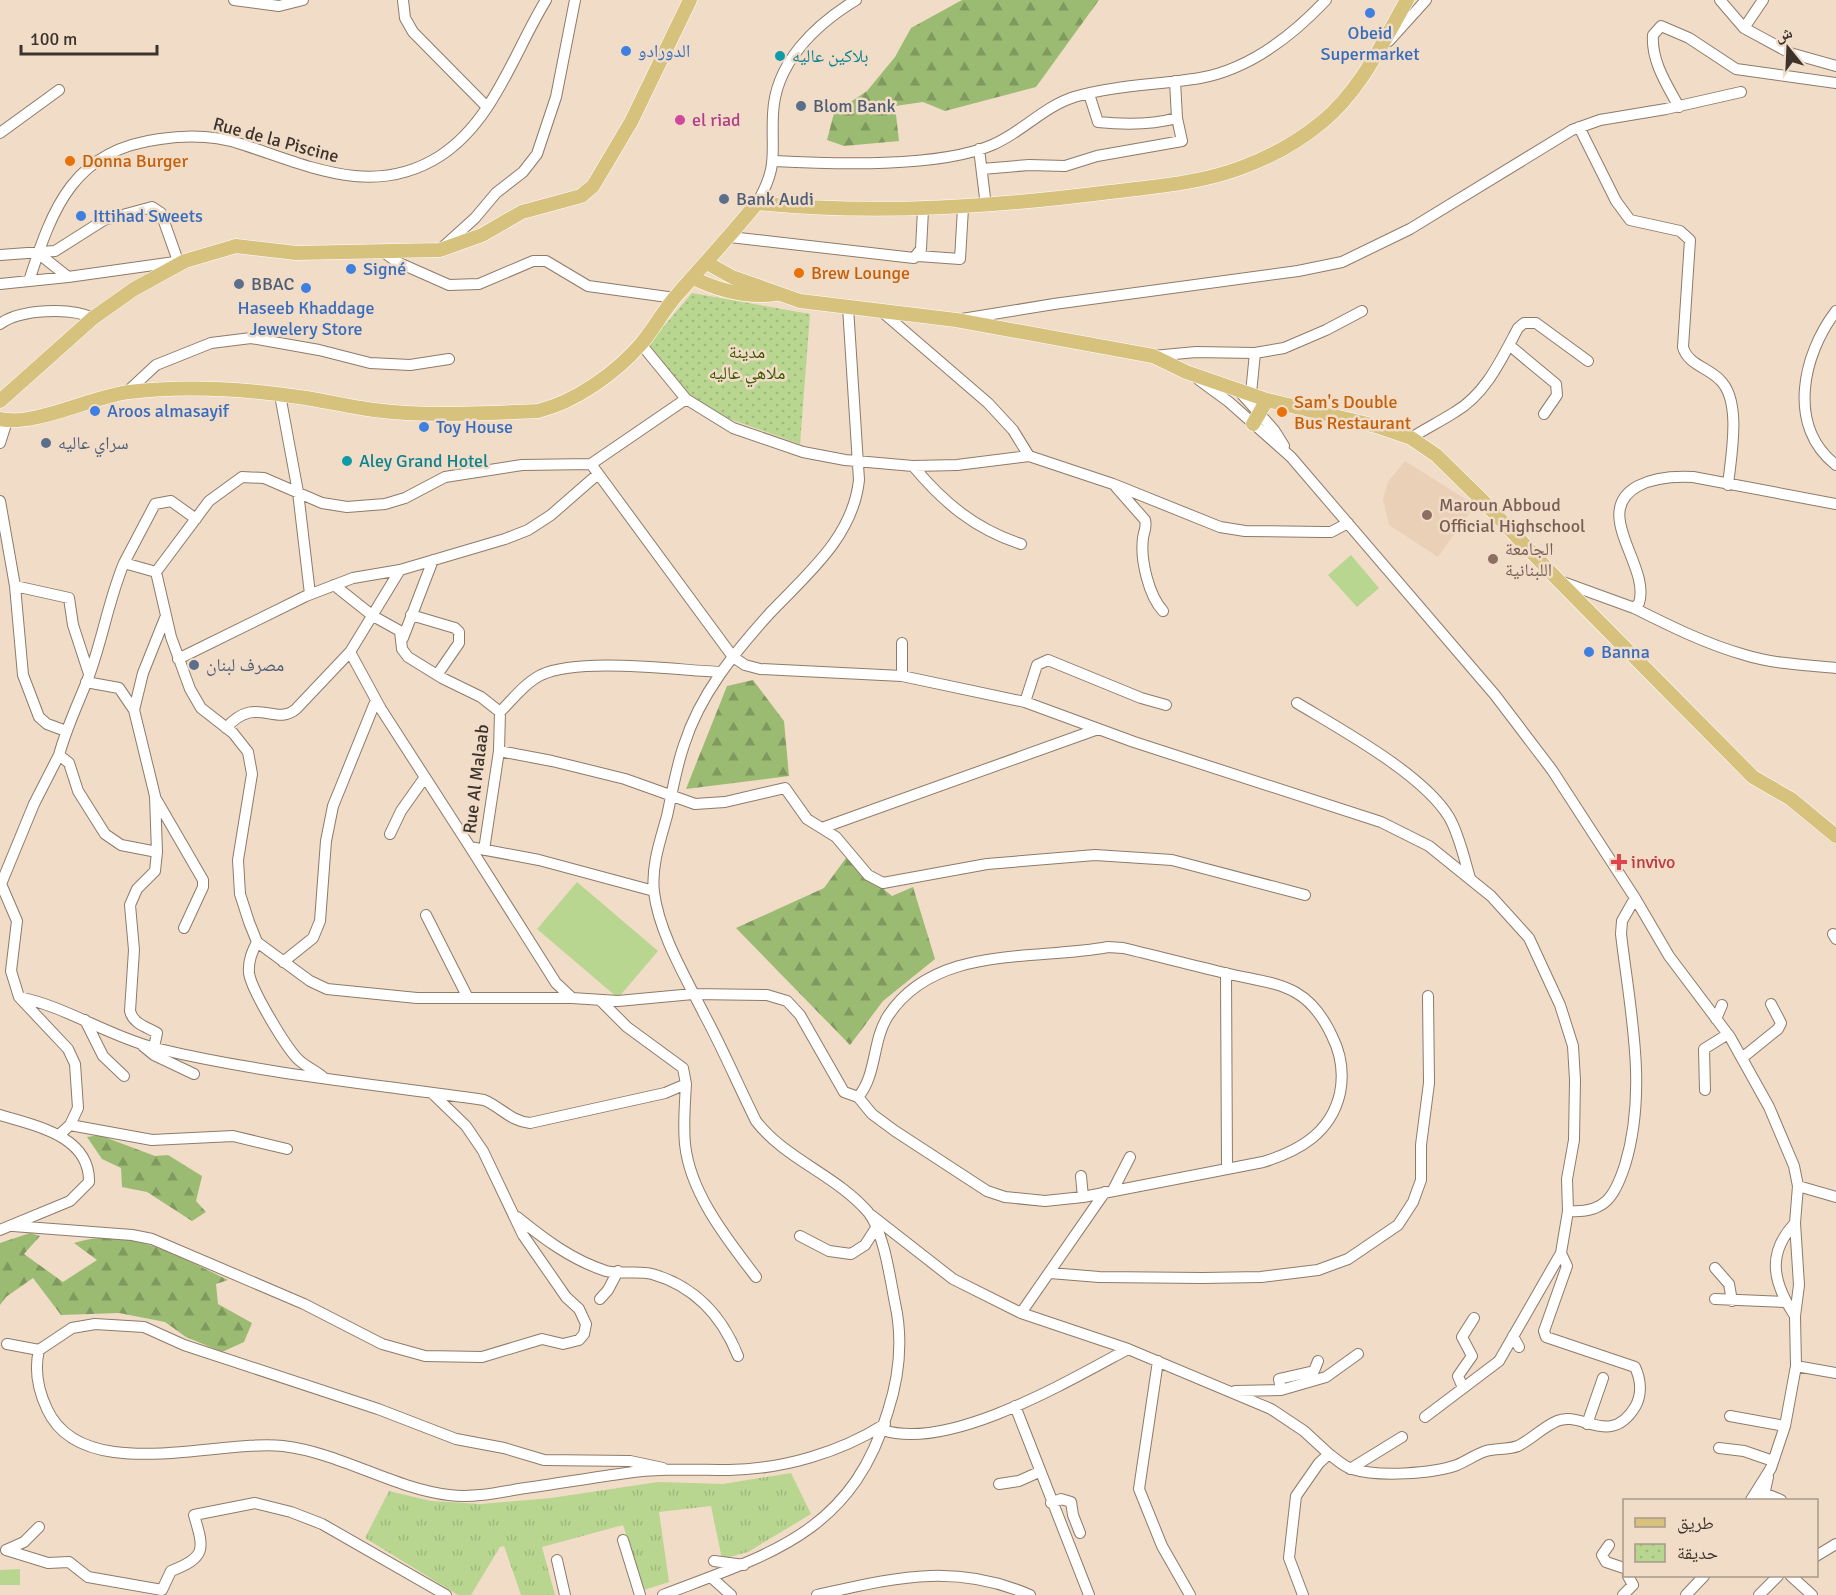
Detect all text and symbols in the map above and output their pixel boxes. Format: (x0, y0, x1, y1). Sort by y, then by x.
marker: Obeid Supermarket (1363, 6, 1377, 20)
scale bar (21, 18, 158, 56)
north arrow (1758, 18, 1818, 78)
place label: Obeid Supermarket (1320, 22, 1420, 65)
text: ش (1773, 23, 1795, 47)
text: 100 m (30, 28, 77, 50)
place label: الدورادو (638, 40, 690, 62)
marker: الدورادو (619, 44, 633, 58)
place label: بلاكين عاليه (792, 45, 868, 67)
marker: بلاكين عاليه (773, 49, 787, 63)
place label: Blom Bank (813, 95, 896, 117)
marker: Blom Bank (794, 99, 808, 113)
place label: el riad (692, 109, 741, 131)
street label: Rue de la Piscine (211, 113, 341, 167)
marker: el riad (673, 113, 687, 127)
place label: Donna Burger (82, 150, 188, 172)
marker: Donna Burger (63, 154, 77, 168)
place label: Bank Audi (736, 188, 814, 210)
marker: Bank Audi (717, 192, 731, 206)
place label: Ittihad Sweets (93, 205, 203, 227)
marker: Ittihad Sweets (74, 209, 88, 223)
place label: Signé (363, 258, 406, 280)
marker: Signé (344, 262, 358, 276)
place label: Brew Lounge (811, 262, 910, 284)
marker: Brew Lounge (792, 266, 806, 280)
place label: BBAC (251, 273, 295, 295)
marker: BBAC (232, 277, 246, 291)
marker: Haseeb Khaddage Jewelery Store (299, 281, 313, 295)
place label: Haseeb Khaddage Jewelery Store (238, 297, 374, 340)
park label: مدينة ملاهي عاليه (709, 341, 785, 388)
place label: Sam's Double Bus Restaurant (1294, 391, 1411, 434)
place label: Aroos almasayif (107, 400, 230, 422)
marker: Aroos almasayif (88, 404, 102, 418)
marker: Sam's Double Bus Restaurant (1275, 405, 1289, 419)
place label: Toy House (436, 416, 513, 438)
marker: Toy House (417, 420, 431, 434)
place label: سراي عاليه (58, 432, 129, 458)
marker: سراي عاليه (39, 436, 53, 450)
place label: Aley Grand Hotel (359, 450, 488, 472)
marker: Aley Grand Hotel (340, 454, 354, 468)
place label: Maroun Abboud Official Highschool (1439, 494, 1585, 537)
marker: Maroun Abboud Official Highschool (1420, 508, 1434, 522)
place label: الجامعة اللبنانية (1505, 538, 1553, 581)
marker: الجامعة اللبنانية (1486, 552, 1500, 566)
place label: Banna (1601, 641, 1650, 663)
marker: Banna (1582, 645, 1596, 659)
place label: مصرف لبنان (206, 654, 284, 676)
marker: مصرف لبنان (187, 658, 201, 672)
street label: Rue Al Malaab (458, 723, 494, 835)
place label: invivo (1631, 851, 1675, 873)
marker: invivo (1612, 855, 1626, 869)
legend (1623, 1499, 1818, 1577)
text: طريق (1677, 1512, 1714, 1534)
text: حديقة (1677, 1542, 1718, 1564)

